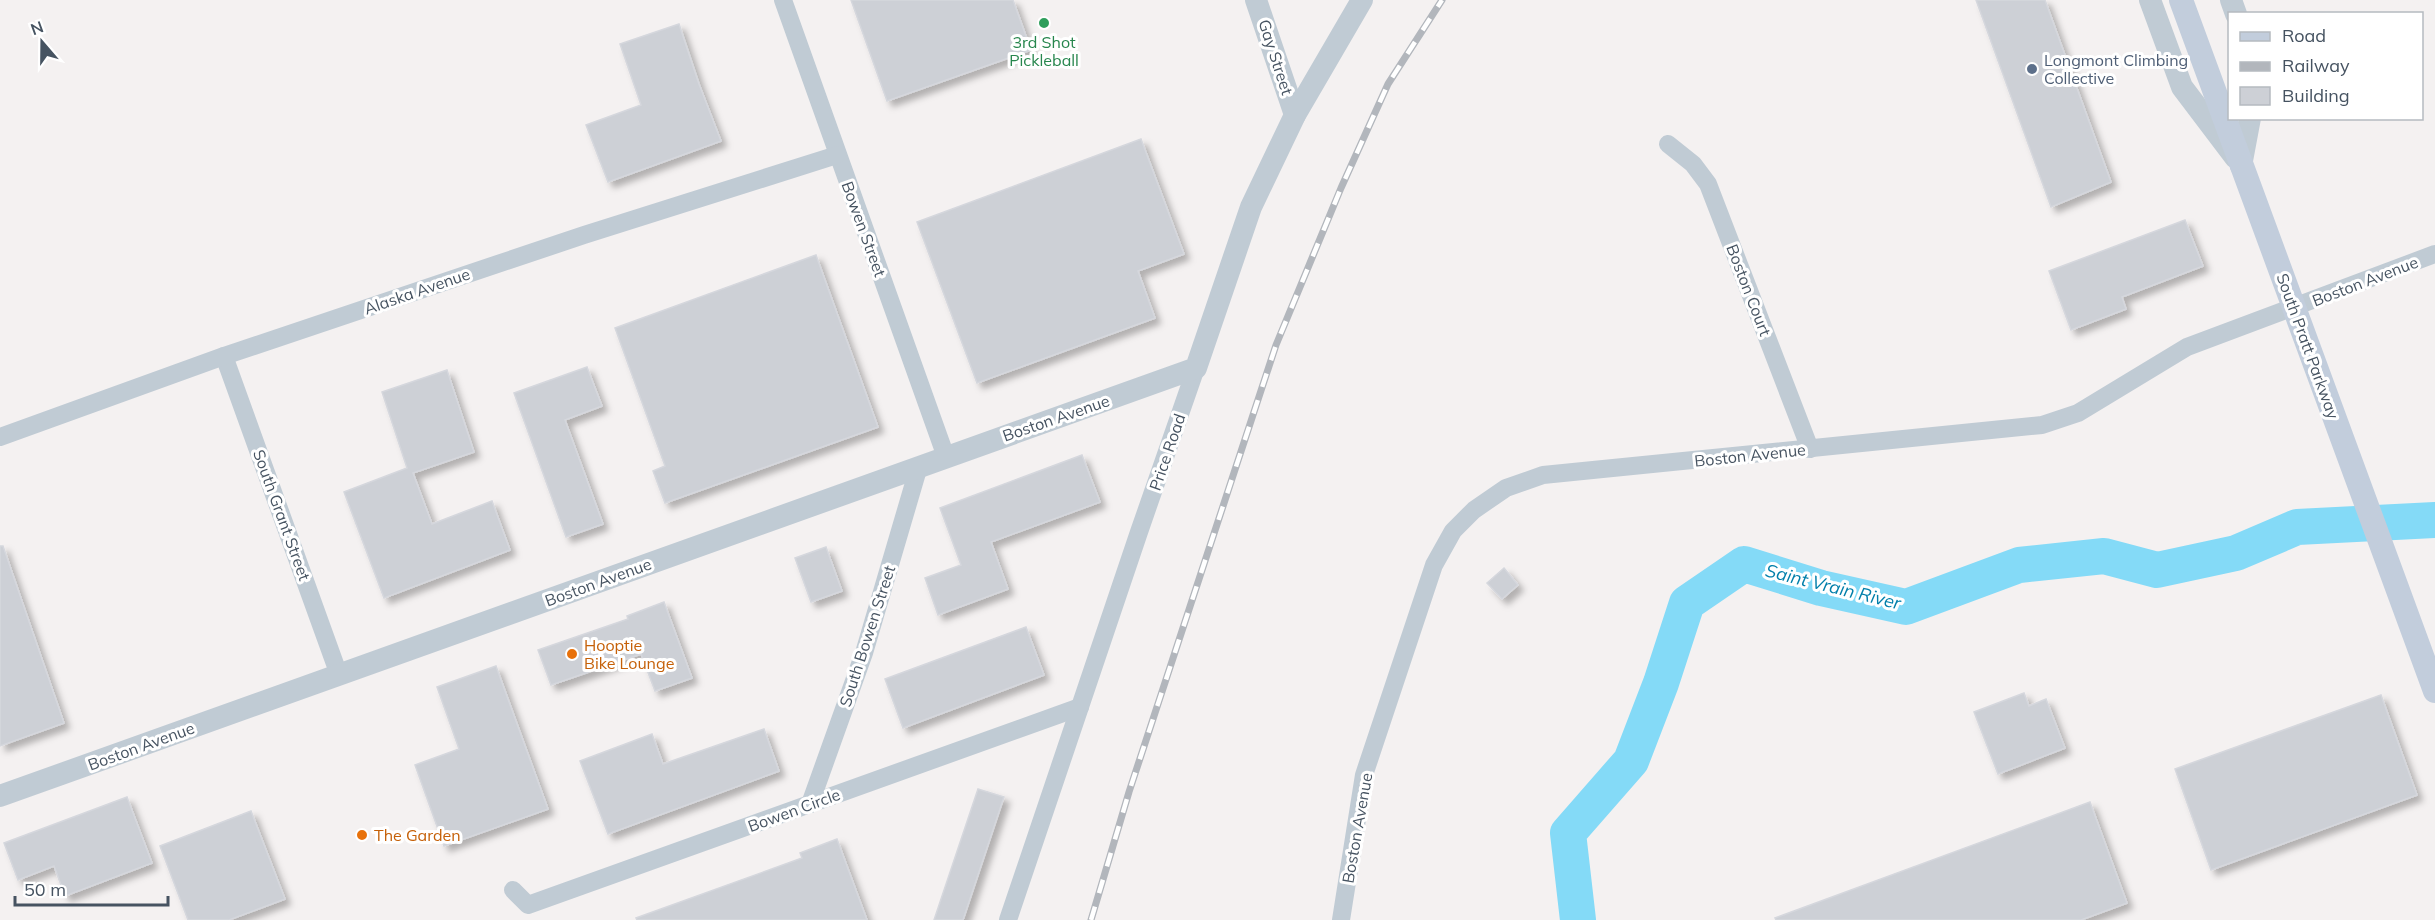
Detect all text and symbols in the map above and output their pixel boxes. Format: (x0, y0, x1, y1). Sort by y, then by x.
north arrow (12, 12, 72, 72)
legend (2228, 12, 2423, 120)
text: N (28, 16, 46, 39)
marker: 3rd Shot Pickleball (1037, 16, 1051, 30)
street label: Gay Street (1254, 17, 1298, 98)
text: Road (2282, 24, 2326, 47)
place label: 3rd Shot Pickleball (1009, 32, 1079, 70)
place label: Longmont Climbing Collective (2044, 50, 2188, 88)
text: Railway (2282, 54, 2350, 77)
marker: Longmont Climbing Collective (2025, 62, 2039, 76)
text: Building (2282, 84, 2350, 107)
street label: Bowen Street (837, 179, 891, 280)
street label: Boston Court (1722, 241, 1776, 339)
street label: Boston Avenue (2309, 252, 2421, 310)
street label: Alaska Avenue (361, 264, 473, 318)
street label: South Pratt Parkway (2272, 270, 2344, 422)
street label: Boston Avenue (1000, 390, 1112, 446)
street label: Price Road (1145, 411, 1189, 493)
street label: Boston Avenue (1693, 439, 1807, 471)
street label: South Grant Street (249, 447, 315, 584)
street label: Boston Avenue (542, 553, 654, 611)
water label: Saint Vrain River (1763, 559, 1905, 615)
street label: South Bowen Street (835, 562, 899, 709)
place label: Hooptie Bike Lounge (584, 635, 674, 673)
marker: Hooptie Bike Lounge (565, 647, 579, 661)
street label: Boston Avenue (85, 717, 197, 775)
street label: Boston Avenue (1337, 771, 1377, 885)
street label: Bowen Circle (745, 784, 843, 836)
place label: The Garden (374, 825, 461, 845)
marker: The Garden (355, 828, 369, 842)
scale bar (15, 869, 168, 907)
text: 50 m (24, 878, 66, 901)

